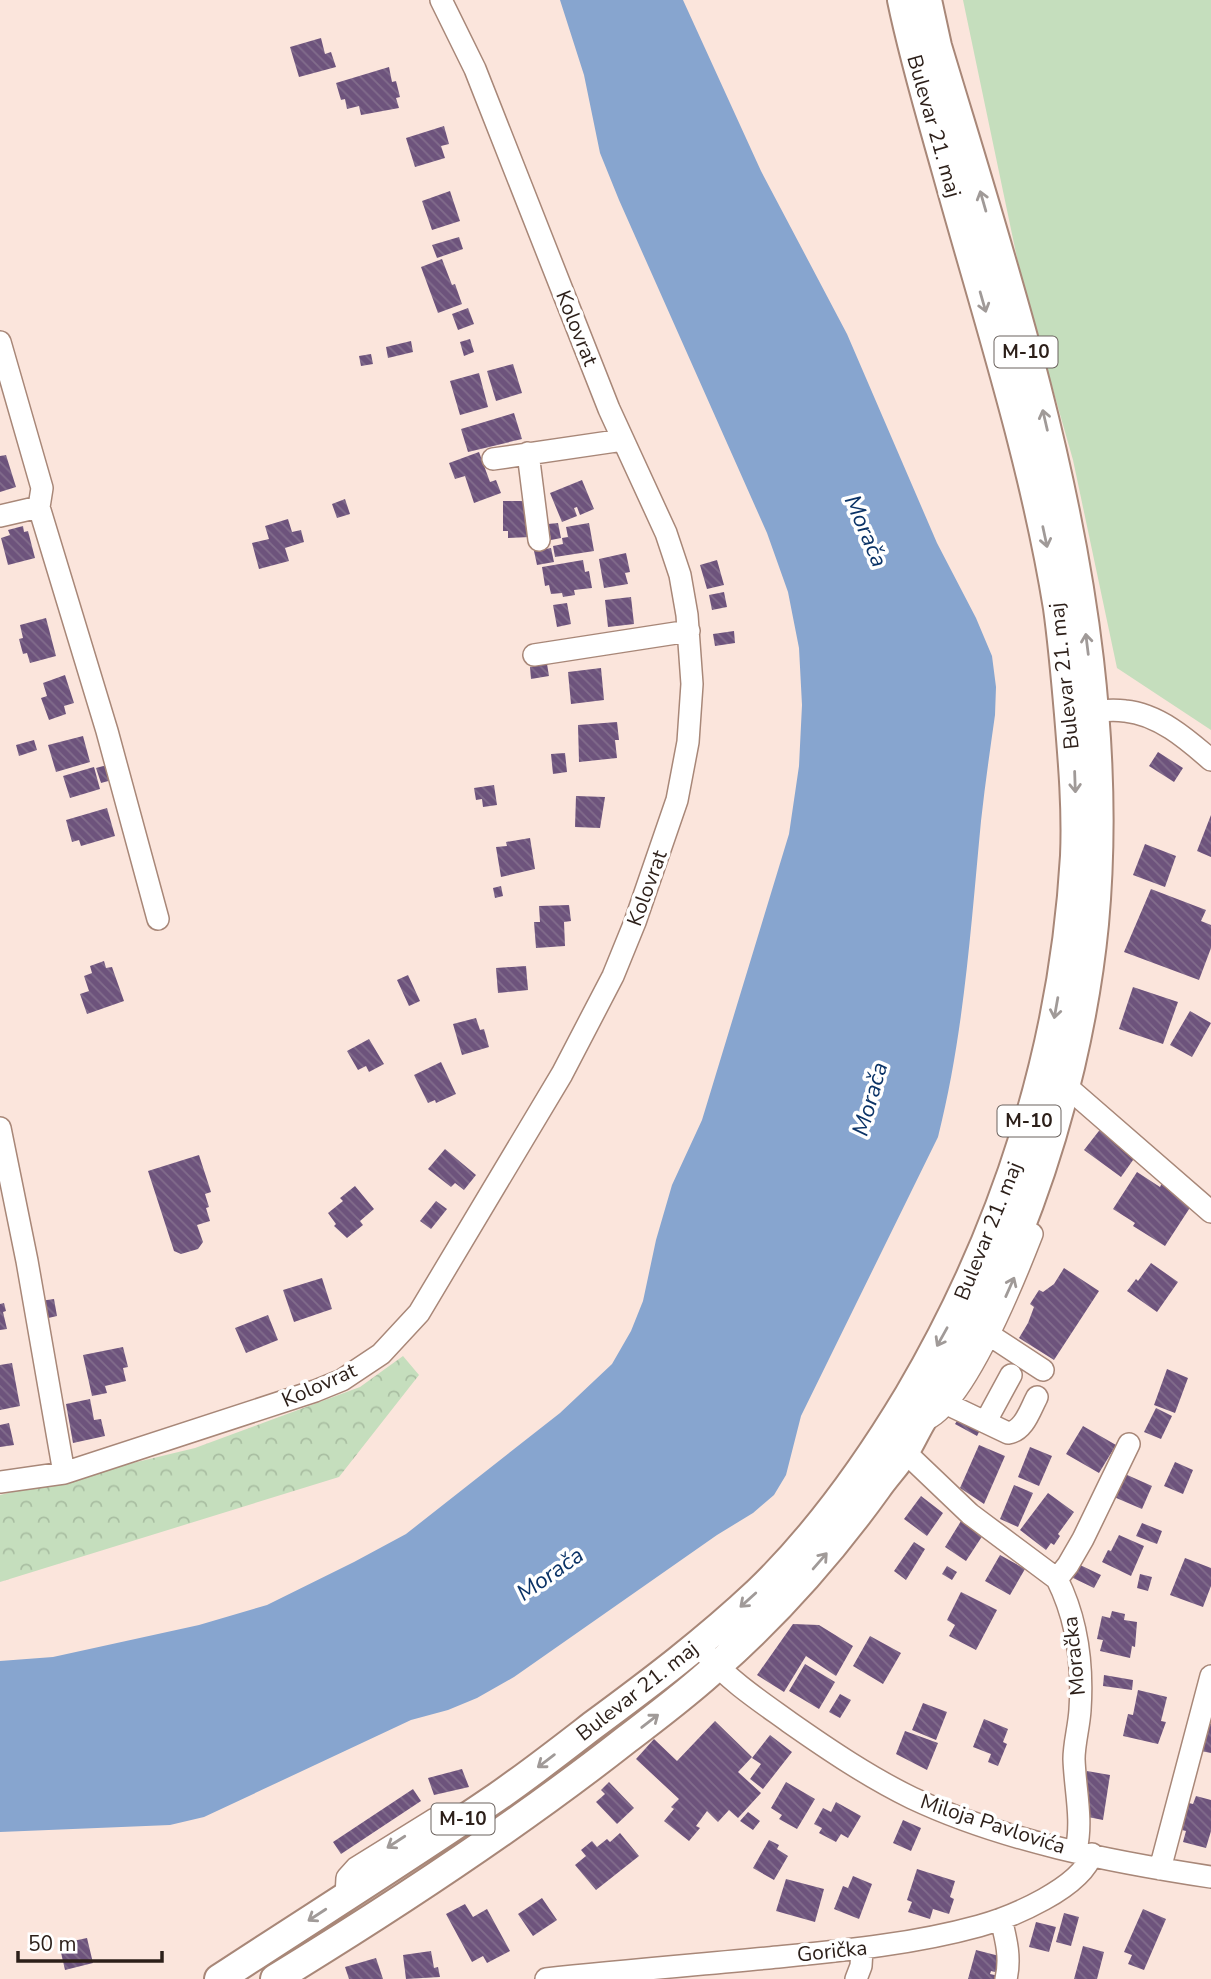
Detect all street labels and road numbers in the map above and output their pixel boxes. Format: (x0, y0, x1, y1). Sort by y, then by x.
street label: Bulevar 21. maj (900, 51, 968, 201)
street label: Kolovrat (549, 286, 605, 370)
road number: M-10 (995, 336, 1058, 368)
street label: Bulevar 21. maj (1042, 601, 1086, 751)
street label: Kolovrat (620, 846, 674, 930)
road number: M-10 (998, 1106, 1060, 1136)
street label: Bulevar 21. maj (947, 1157, 1029, 1305)
street label: Kolovrat (277, 1356, 361, 1414)
street label: Moračka (1056, 1615, 1092, 1697)
street label: Bulevar 21. maj (570, 1635, 704, 1747)
street label: Miloja Pavlovića (917, 1787, 1069, 1861)
road number: M-10 (432, 1803, 494, 1834)
street label: Gorička (795, 1933, 869, 1969)

